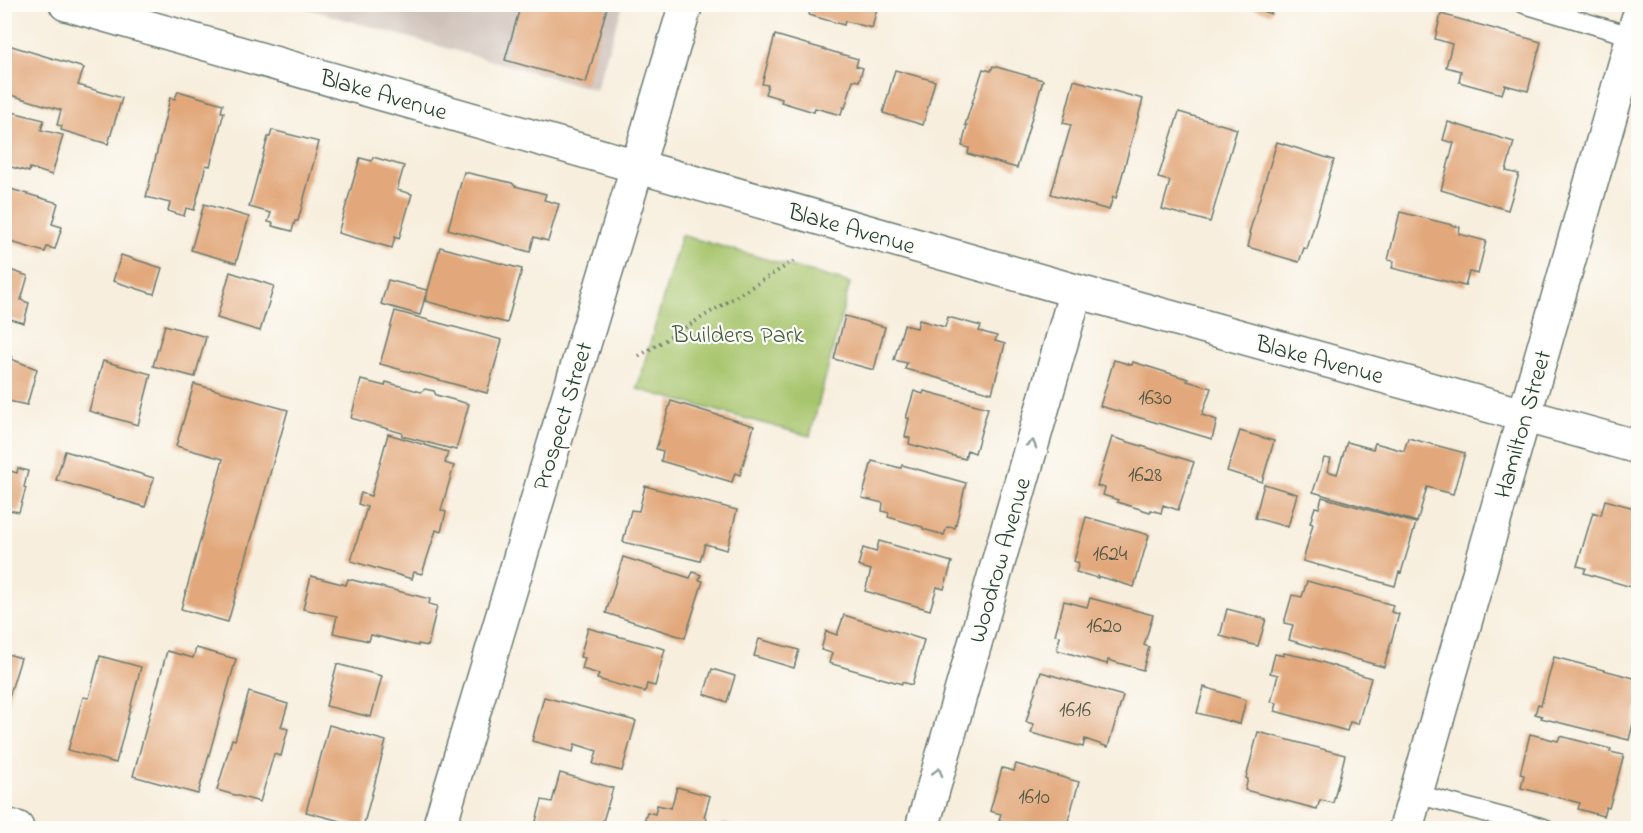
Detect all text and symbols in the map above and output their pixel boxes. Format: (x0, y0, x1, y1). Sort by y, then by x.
street label: Blake Avenue (315, 61, 451, 131)
street label: Blake Avenue (783, 195, 919, 265)
park label: Builders Park (671, 319, 804, 354)
street label: Blake Avenue (1251, 327, 1387, 395)
street label: Prospect Street (525, 338, 604, 495)
street label: Hamilton Street (1487, 346, 1562, 503)
house number: 1630 (1138, 384, 1172, 414)
one-way arrow (1025, 439, 1037, 450)
house number: 1628 (1128, 461, 1162, 491)
street label: Woodrow Avenue (961, 474, 1042, 647)
house number: 1624 (1092, 540, 1128, 570)
house number: 1620 (1086, 612, 1122, 642)
house number: 1616 (1059, 696, 1091, 726)
one-way arrow (931, 767, 943, 778)
house number: 1610 (1018, 783, 1050, 813)

